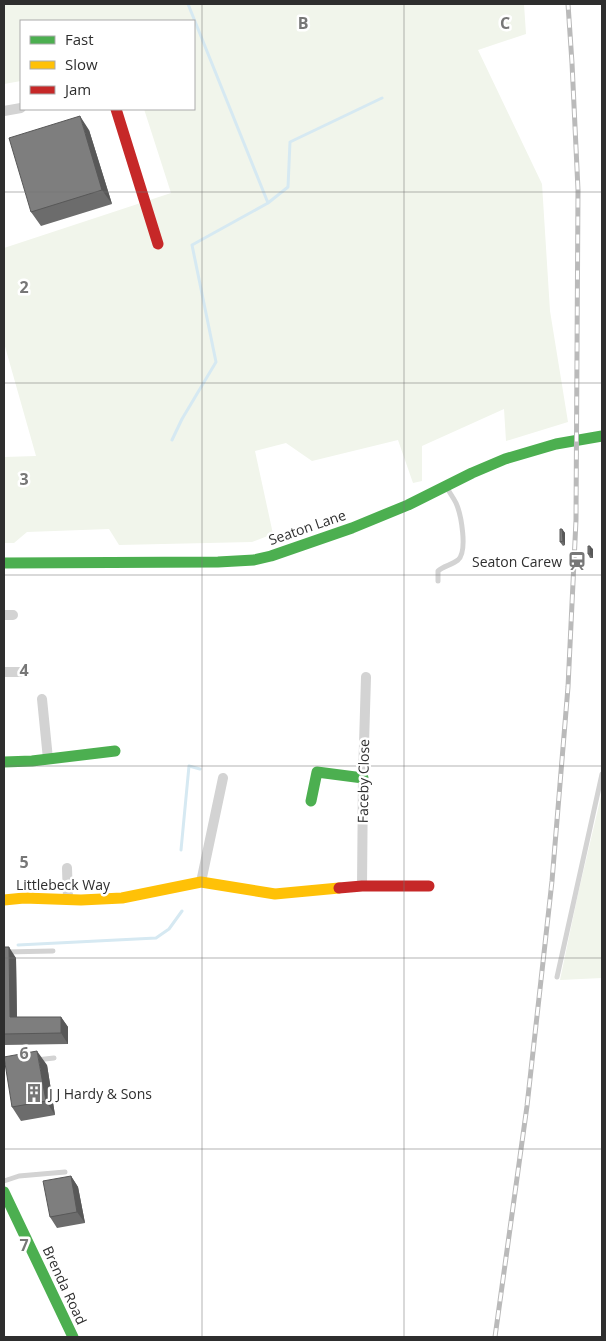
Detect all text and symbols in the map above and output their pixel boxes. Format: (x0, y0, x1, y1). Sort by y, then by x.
text: B (298, 12, 308, 34)
text: C (500, 12, 510, 34)
legend (20, 20, 195, 110)
text: Fast (65, 29, 94, 49)
text: Slow (65, 54, 98, 74)
text: Jam (63, 79, 91, 99)
text: 2 (19, 276, 29, 298)
text: 3 (19, 468, 29, 490)
street label: Seaton Lane (266, 505, 348, 549)
station icon: Seaton Carew (566, 550, 588, 572)
place label: Seaton Carew (472, 552, 562, 571)
text: 4 (19, 659, 29, 681)
street label: Faceby Close (353, 739, 373, 823)
text: 5 (19, 851, 29, 873)
street label: Littlebeck Way (16, 875, 111, 894)
text: 6 (19, 1042, 29, 1064)
building icon: J J Hardy & Sons (23, 1082, 45, 1104)
place label: J J Hardy & Sons (47, 1084, 152, 1103)
text: 7 (19, 1234, 29, 1256)
street label: Brenda Road (39, 1243, 91, 1327)

